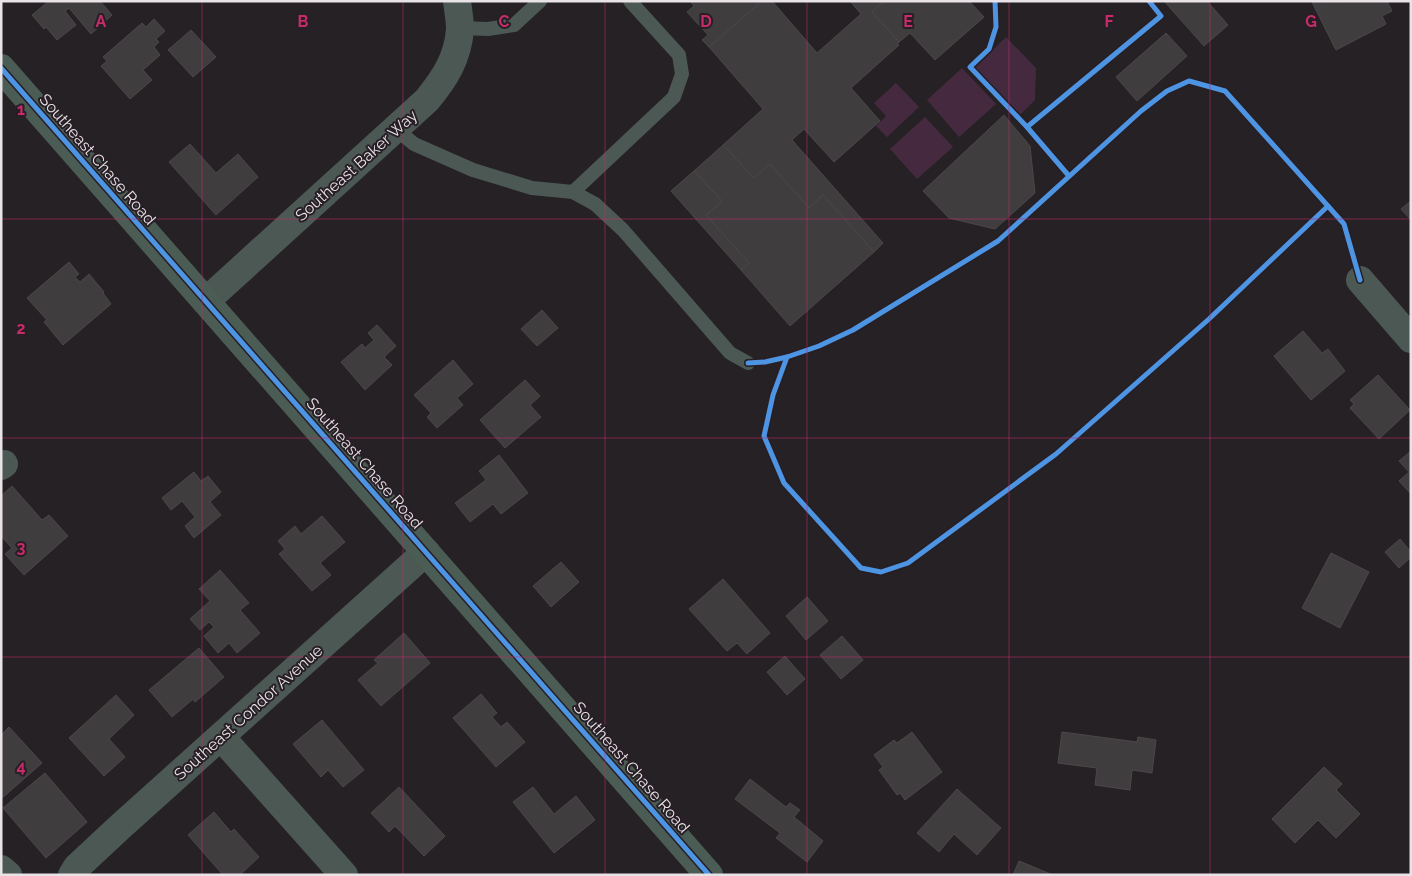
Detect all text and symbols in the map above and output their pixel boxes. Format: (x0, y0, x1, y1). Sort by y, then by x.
text: A (96, 12, 107, 31)
text: B (298, 12, 309, 31)
text: C (499, 12, 510, 31)
text: D (700, 12, 712, 31)
text: E (903, 12, 913, 31)
text: F (1104, 12, 1114, 31)
text: G (1305, 12, 1317, 31)
street label: Southeast Chase Road (36, 90, 160, 229)
text: 1 (17, 100, 25, 119)
street label: Southeast Baker Way (292, 105, 421, 225)
text: 2 (16, 319, 26, 338)
street label: Southeast Chase Road (303, 394, 427, 533)
text: 3 (17, 538, 26, 557)
street label: Southeast Condor Avenue (170, 641, 326, 784)
street label: Southeast Chase Road (570, 698, 694, 837)
text: 4 (16, 757, 26, 776)

